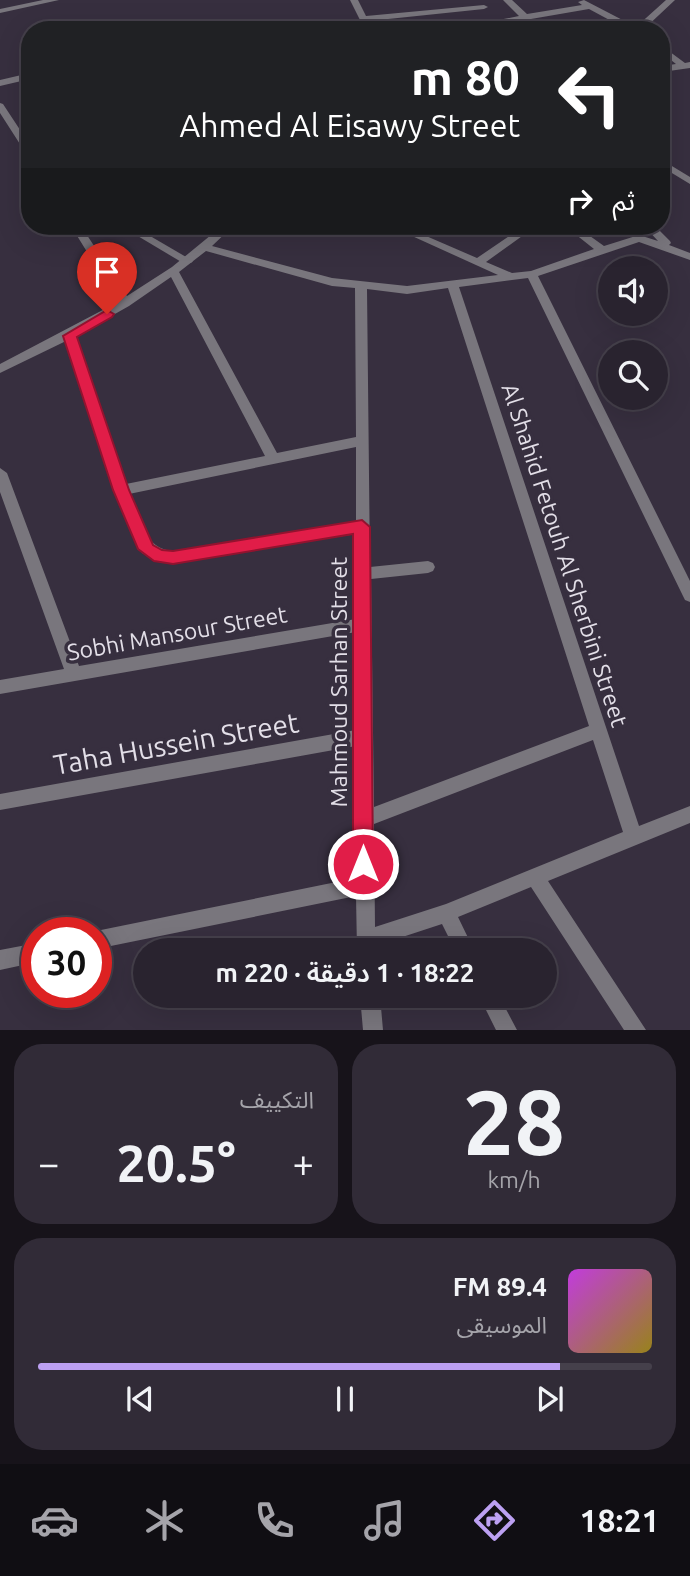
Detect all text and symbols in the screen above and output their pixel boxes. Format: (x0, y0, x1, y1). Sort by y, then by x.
text: 80 m (411, 49, 520, 104)
icon: left (544, 49, 635, 140)
text: Ahmed Al Eisawy Street (180, 107, 520, 143)
icon: right (561, 182, 599, 220)
text: ثم (613, 186, 635, 215)
pin (77, 242, 137, 314)
icon: arrive (88, 253, 126, 291)
map controls (598, 256, 668, 410)
button: sound (598, 256, 668, 326)
button: search (598, 340, 668, 410)
street label: Al Shahid Fetouh Al Sherbini Street (498, 380, 632, 730)
street label: Mahmoud Sarhan Street (326, 557, 351, 807)
street label: Sobhi Mansour Street (65, 601, 289, 665)
street label: Taha Hussein Street (51, 706, 301, 780)
position arrow (326, 827, 400, 901)
speed limit sign: 30 (21, 917, 112, 1008)
text: 18:22 · 1 دقيقة · 220 m (215, 958, 475, 987)
text: 28 (463, 1070, 565, 1172)
text: التكييف (240, 1087, 314, 1112)
text: 20.5° (116, 1134, 236, 1192)
text: − (38, 1142, 59, 1184)
text: + (293, 1142, 314, 1184)
text: km/h (487, 1167, 541, 1192)
text: 89.4 FM (453, 1272, 547, 1301)
text: الموسيقى (456, 1312, 547, 1337)
icon: previous (121, 1380, 159, 1418)
icon: pause (326, 1380, 364, 1418)
icon: next (531, 1380, 569, 1418)
icon: car (30, 1496, 79, 1545)
icon: climate (140, 1496, 189, 1545)
icon: phone (250, 1496, 299, 1545)
icon: music (360, 1496, 409, 1545)
icon: directions (470, 1496, 519, 1545)
text: 18:21 (580, 1502, 660, 1538)

